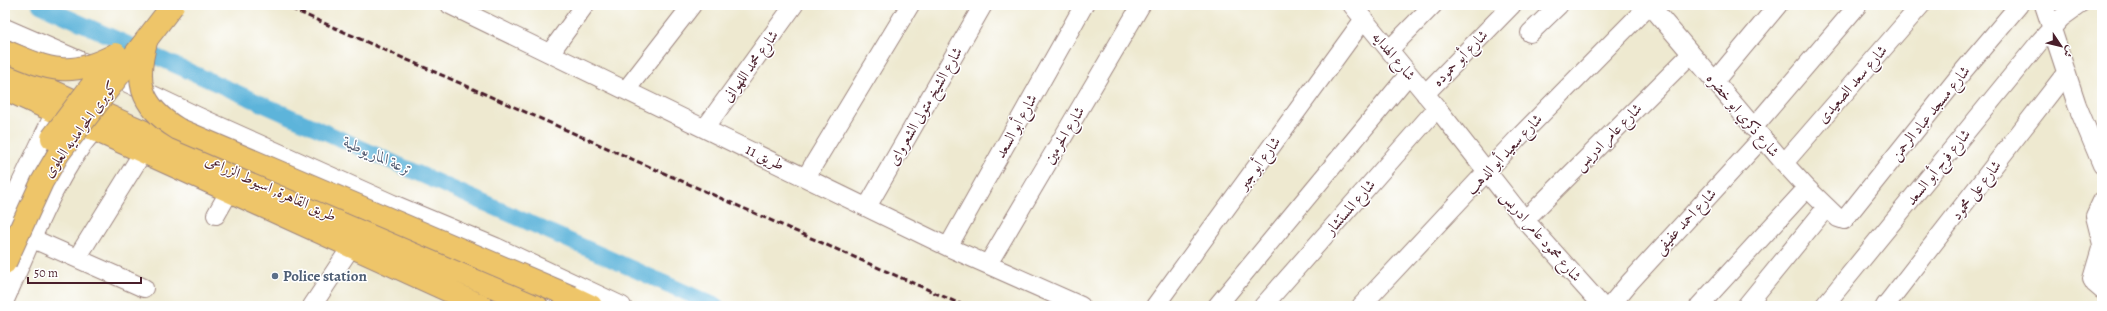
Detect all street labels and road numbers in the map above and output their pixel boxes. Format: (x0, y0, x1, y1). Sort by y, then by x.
street label: شارع أبو حموده (1427, 24, 1494, 93)
street label: شارع محمد اللهوانى (717, 26, 785, 108)
street label: شارع الهدايه (1365, 27, 1420, 87)
street label: شارع سعد الصعيدى (1812, 41, 1894, 129)
street label: شارع الشيخ متولى الشعرواى (883, 43, 971, 171)
street label: شارع مسجد عباد الرحمن (1886, 61, 1977, 166)
street label: شارع ذكري ابو خضره (1700, 69, 1784, 163)
street label: كوبرى الحوامديه العلوى (38, 77, 122, 181)
street label: شارع أبو السعد (989, 90, 1044, 163)
street label: شارع عامر ادريس (1570, 99, 1648, 177)
street label: شارع الحرمين (1039, 102, 1092, 169)
street label: شارع سعيد أبو الدهب (1461, 108, 1549, 201)
street label: شارع فرج أبو السعد (1900, 124, 1977, 211)
street label: شارع أبو جبر (1231, 132, 1287, 197)
street label: طريق 11 (742, 139, 788, 175)
street label: طريق القاهرة, اسيوط الزراعى (202, 150, 340, 226)
street label: شارع على محمود (1946, 156, 2008, 226)
street label: شارع المستشار (1319, 175, 1382, 243)
street label: شارع احمد عفيفى (1649, 184, 1723, 260)
street label: شارع محمود عامر ادريس (1494, 186, 1586, 288)

